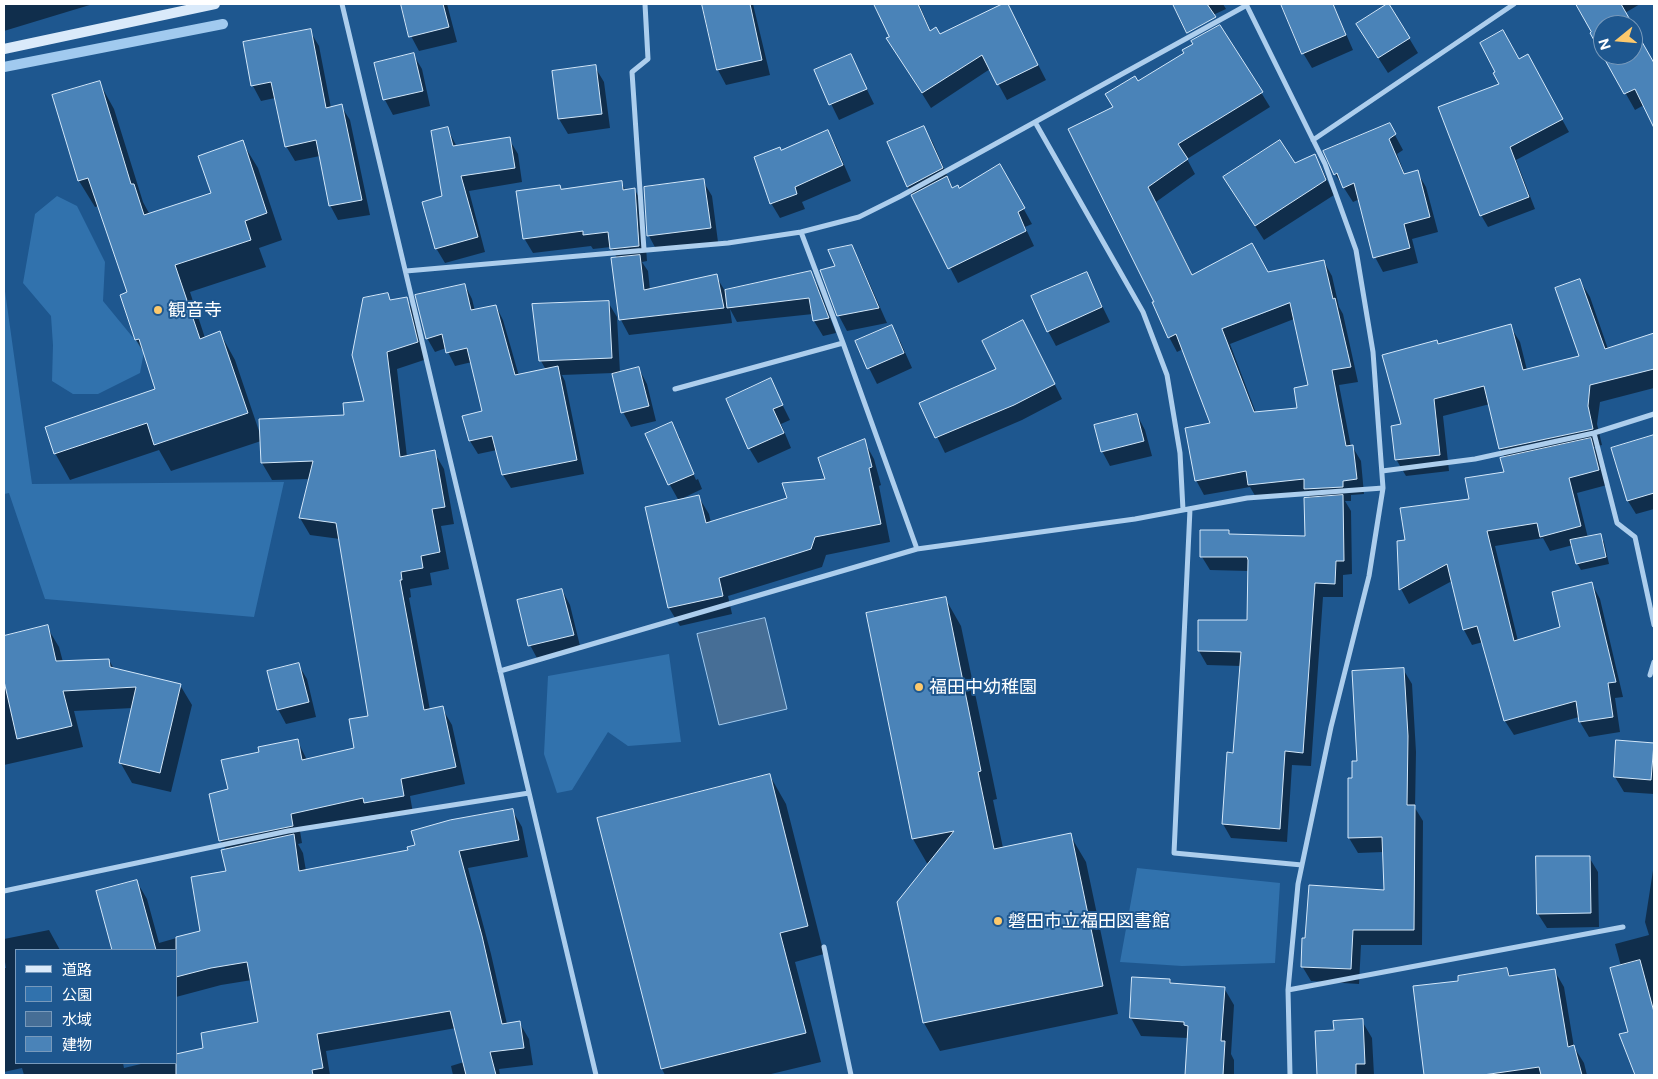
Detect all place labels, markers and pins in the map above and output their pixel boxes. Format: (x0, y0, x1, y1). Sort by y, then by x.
place label: 観音寺 (168, 299, 222, 321)
marker: 観音寺 (152, 304, 164, 316)
place label: 福田中幼稚園 (929, 676, 1037, 698)
marker: 福田中幼稚園 (913, 681, 925, 693)
place label: 磐田市立福田図書館 (1008, 910, 1170, 932)
marker: 磐田市立福田図書館 (992, 915, 1004, 927)

